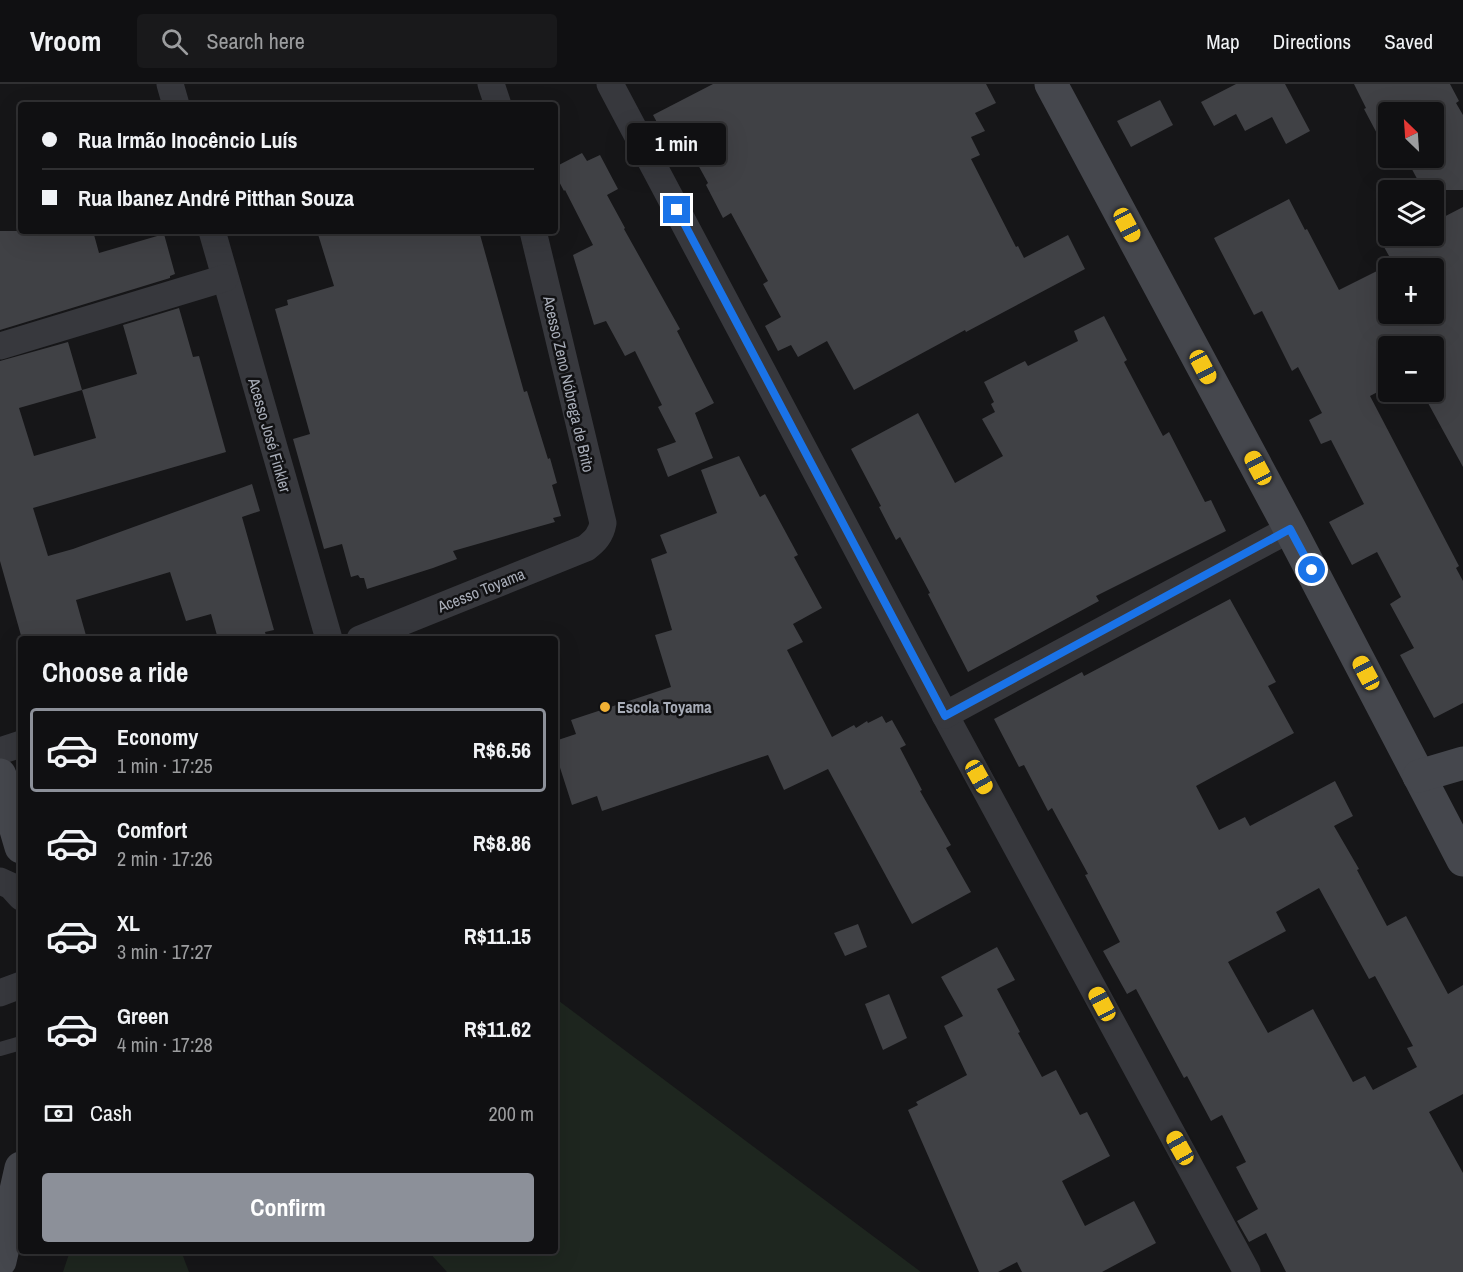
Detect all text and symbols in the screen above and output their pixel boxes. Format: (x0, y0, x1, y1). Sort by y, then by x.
search box (137, 14, 557, 68)
text: Vroom (30, 22, 101, 60)
icon: search (158, 25, 191, 58)
text: Search here (206, 26, 305, 56)
text: Map (1206, 27, 1240, 56)
text: Directions (1273, 27, 1351, 56)
text: Saved (1384, 27, 1433, 56)
north arrow (1378, 102, 1444, 168)
map controls (1378, 102, 1444, 402)
callout: 1 min (628, 123, 726, 165)
text: Rua Irmão Inocêncio Luís (78, 125, 298, 155)
text: 1 min (655, 130, 698, 157)
button: layers (1378, 180, 1444, 246)
text: Rua Ibanez André Pitthan Souza (78, 183, 354, 213)
route end (663, 196, 690, 223)
car (1111, 205, 1143, 245)
button: + (1378, 258, 1444, 324)
street label: Acesso Zeno Nóbrega de Brito (538, 293, 600, 474)
button: − (1378, 336, 1444, 402)
car (1187, 347, 1219, 387)
street label: Acesso José Finkler (243, 374, 297, 495)
car (1242, 448, 1274, 488)
route start (1298, 556, 1325, 583)
street label: Acesso Toyama (433, 562, 529, 618)
car (1350, 653, 1382, 693)
text: Choose a ride (42, 654, 188, 690)
place label: Escola Toyama (617, 696, 712, 718)
marker: Escola Toyama (598, 700, 612, 714)
text: Economy (117, 722, 198, 752)
icon: car (45, 723, 99, 777)
text: R$6.56 (473, 735, 531, 765)
text: 1 min · 17:25 (117, 752, 213, 779)
car (962, 757, 996, 797)
text: Comfort (117, 815, 187, 845)
icon: car (45, 816, 99, 870)
text: R$8.86 (473, 828, 531, 858)
text: 2 min · 17:26 (117, 845, 213, 872)
text: XL (117, 908, 140, 938)
icon: car (45, 909, 99, 963)
text: R$11.15 (464, 921, 531, 951)
text: 3 min · 17:27 (117, 938, 213, 965)
car (1086, 984, 1118, 1024)
text: Green (117, 1001, 169, 1031)
icon: car (45, 1002, 99, 1056)
text: R$11.62 (464, 1014, 531, 1044)
text: 4 min · 17:28 (117, 1031, 213, 1058)
icon: cash (42, 1097, 75, 1130)
text: Cash (90, 1098, 132, 1128)
text: 200 m (488, 1100, 534, 1127)
car (1163, 1128, 1197, 1168)
button: Confirm (42, 1173, 534, 1242)

